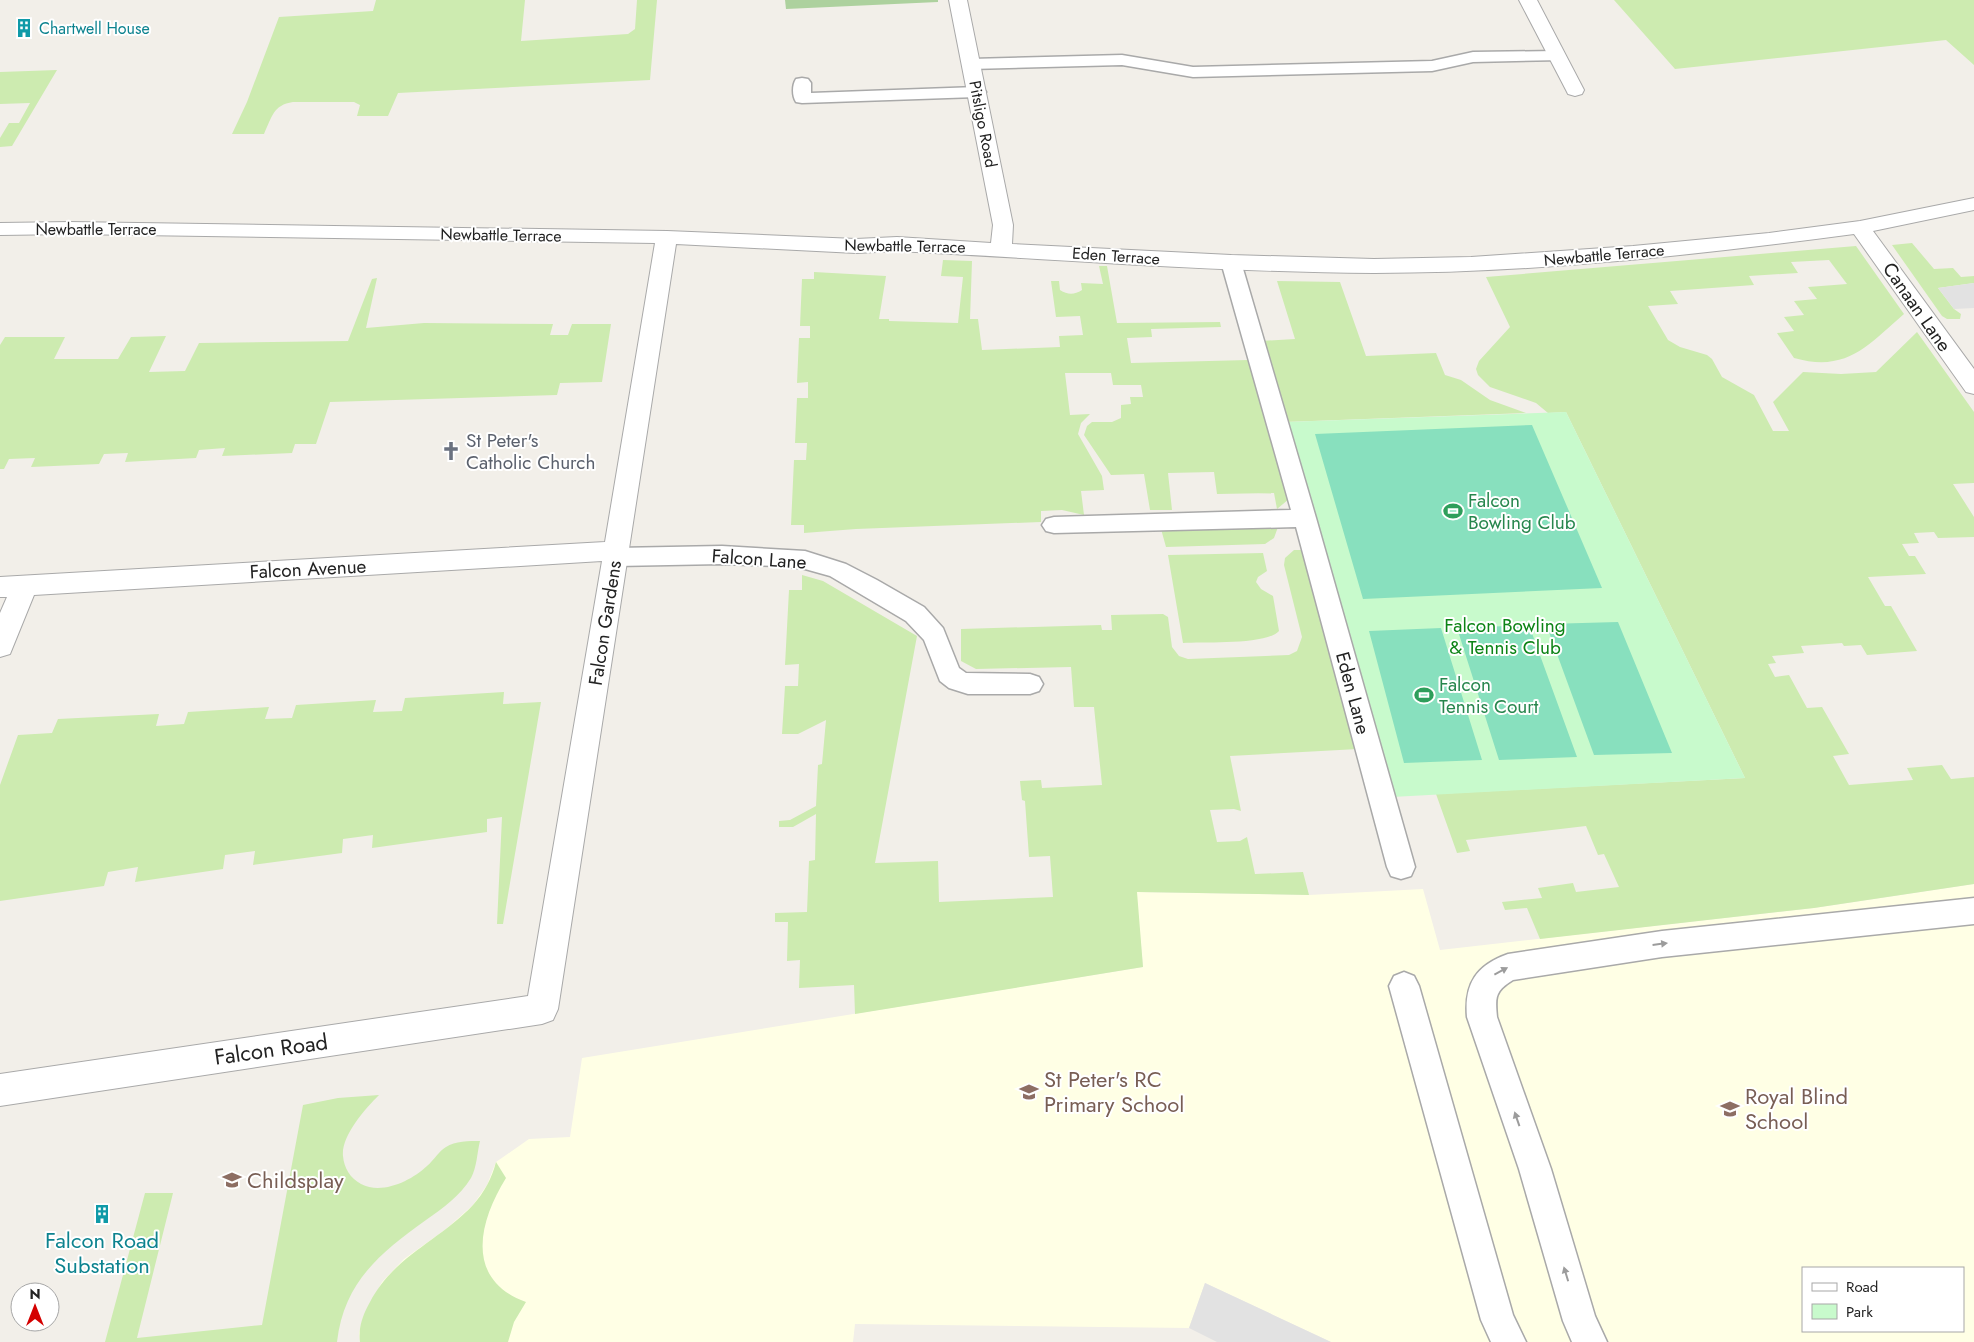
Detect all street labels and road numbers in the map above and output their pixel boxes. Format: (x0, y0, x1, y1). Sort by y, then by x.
street label: Pitsligo Road (963, 78, 1003, 170)
street label: Newbattle Terrace (35, 218, 157, 241)
street label: Newbattle Terrace (440, 222, 562, 248)
street label: Newbattle Terrace (844, 233, 966, 259)
street label: Newbattle Terrace (1543, 238, 1665, 272)
street label: Eden Terrace (1071, 241, 1161, 271)
street label: Canaan Lane (1876, 257, 1958, 357)
street label: Falcon Lane (711, 542, 808, 576)
street label: Falcon Avenue (249, 552, 367, 586)
street label: Falcon Gardens (582, 558, 628, 687)
street label: Eden Lane (1329, 649, 1377, 737)
street label: Falcon Road (212, 1025, 330, 1073)

